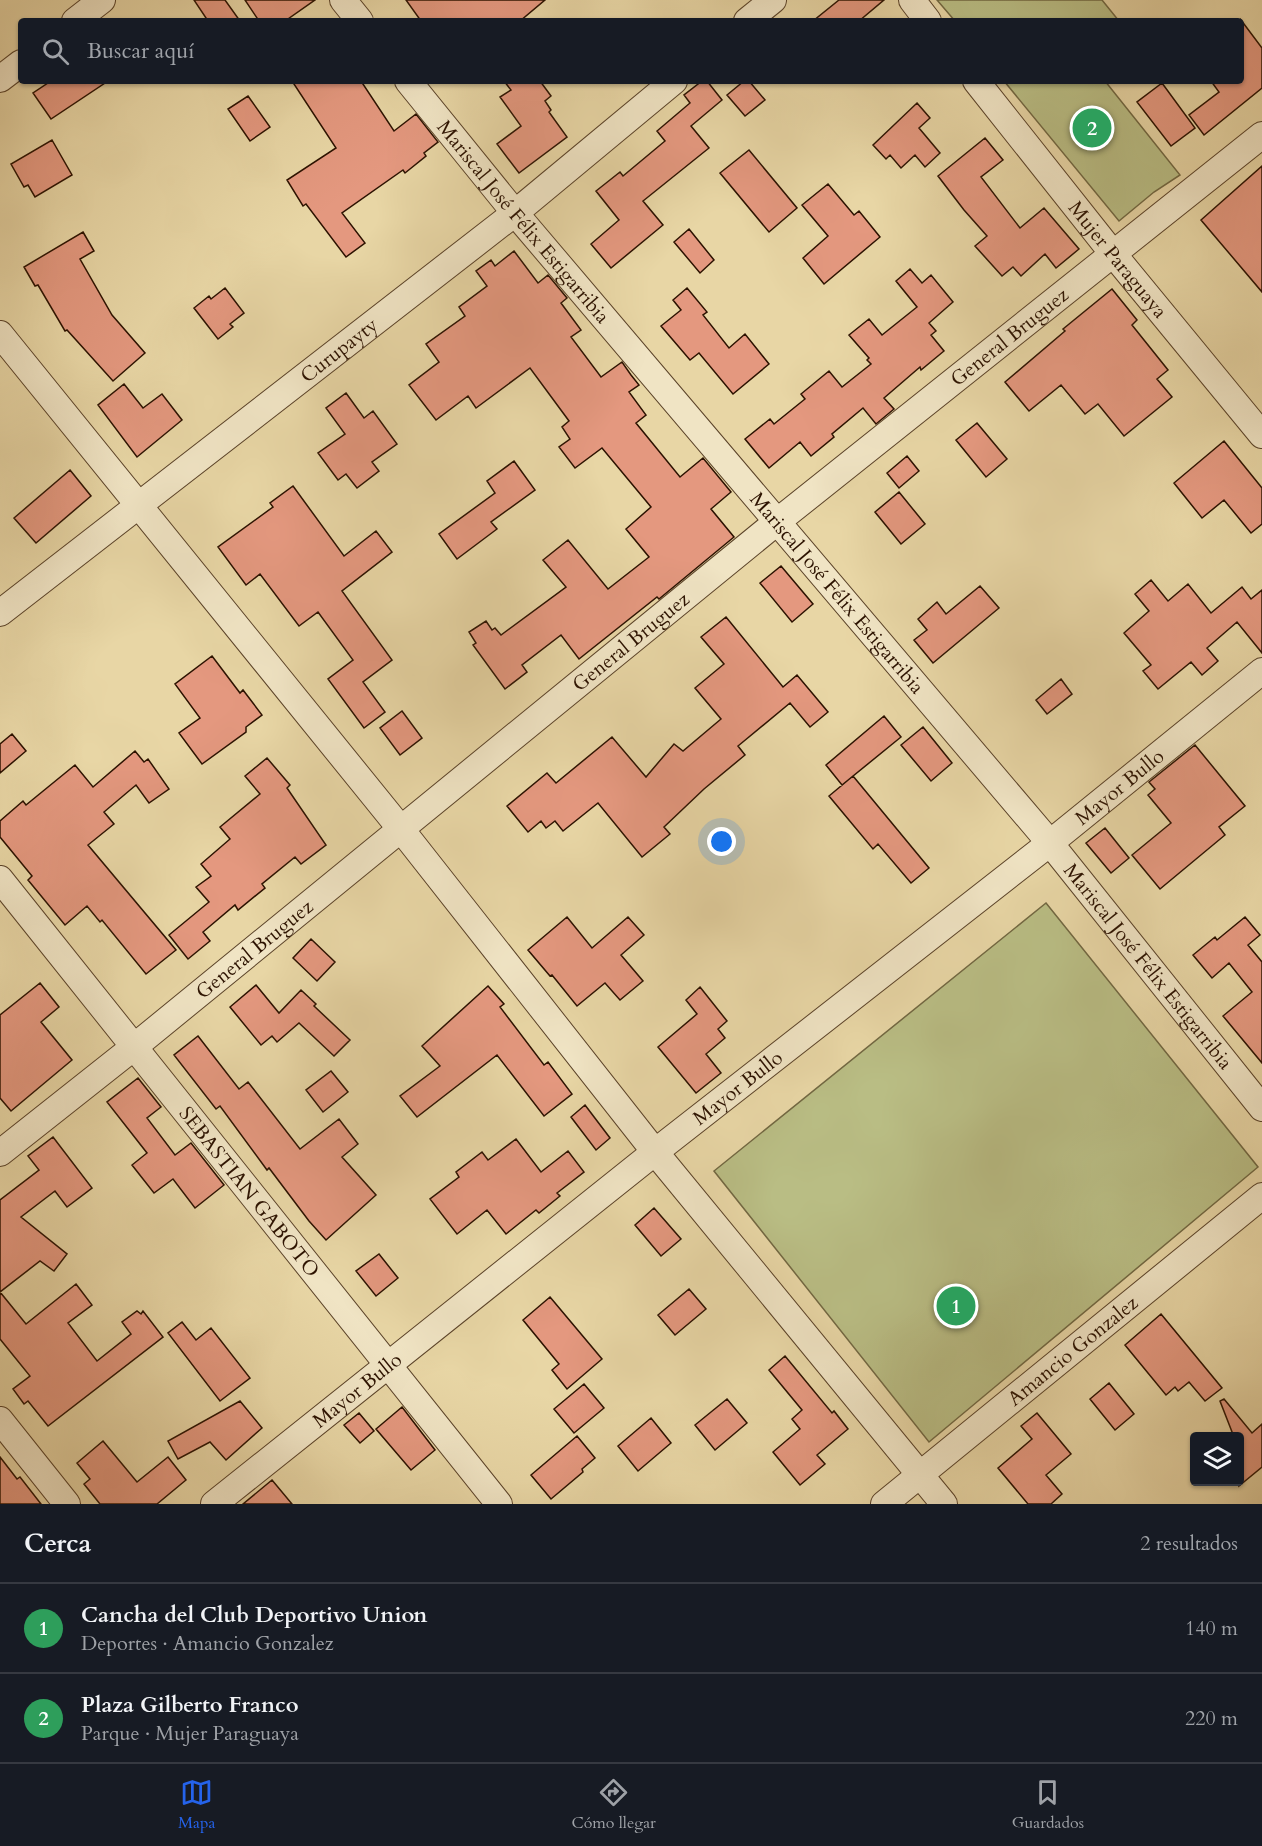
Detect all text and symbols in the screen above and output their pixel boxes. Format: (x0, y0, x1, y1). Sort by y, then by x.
search box (18, 18, 1244, 84)
icon: search (39, 35, 72, 68)
text: Buscar aquí (87, 36, 194, 66)
pin: 2 (1072, 106, 1112, 150)
street label: Mariscal José Félix Estigarribia (431, 114, 616, 329)
street label: Mujer Paraguaya (1062, 195, 1174, 324)
street label: General Bruguez (944, 281, 1074, 392)
street label: Curupayty (294, 311, 383, 389)
street label: Mariscal José Félix Estigarribia (744, 486, 931, 700)
street label: General Bruguez (566, 585, 695, 697)
street label: Mayor Bullo (1069, 742, 1170, 831)
your location (707, 827, 736, 856)
street label: Mariscal José Félix Estigarribia (1058, 857, 1239, 1075)
street label: General Bruguez (190, 893, 318, 1005)
street label: Mayor Bullo (687, 1044, 788, 1131)
street label: SEBASTIAN GABOTO (173, 1101, 326, 1283)
pin: 1 (936, 1284, 976, 1328)
street label: Amancio Gonzalez (1001, 1289, 1143, 1412)
street label: Mayor Bullo (307, 1346, 407, 1434)
map controls (1190, 1432, 1244, 1486)
button: layers (1190, 1432, 1244, 1486)
text: Cerca (24, 1526, 91, 1561)
text: 2 resultados (1140, 1530, 1238, 1557)
text: Cancha del Club Deportivo Union (81, 1600, 427, 1630)
text: 1 (38, 1615, 49, 1642)
text: 140 m (1185, 1615, 1238, 1642)
text: Deportes · Amancio Gonzalez (81, 1630, 334, 1657)
text: Plaza Gilberto Franco (81, 1690, 299, 1720)
text: 2 (38, 1705, 49, 1732)
text: 220 m (1185, 1705, 1238, 1732)
text: Parque · Mujer Paraguaya (81, 1720, 299, 1747)
tab: Mapa (178, 1776, 215, 1834)
tab: Cómo llegar (571, 1776, 656, 1834)
tab: Guardados (1012, 1776, 1084, 1834)

